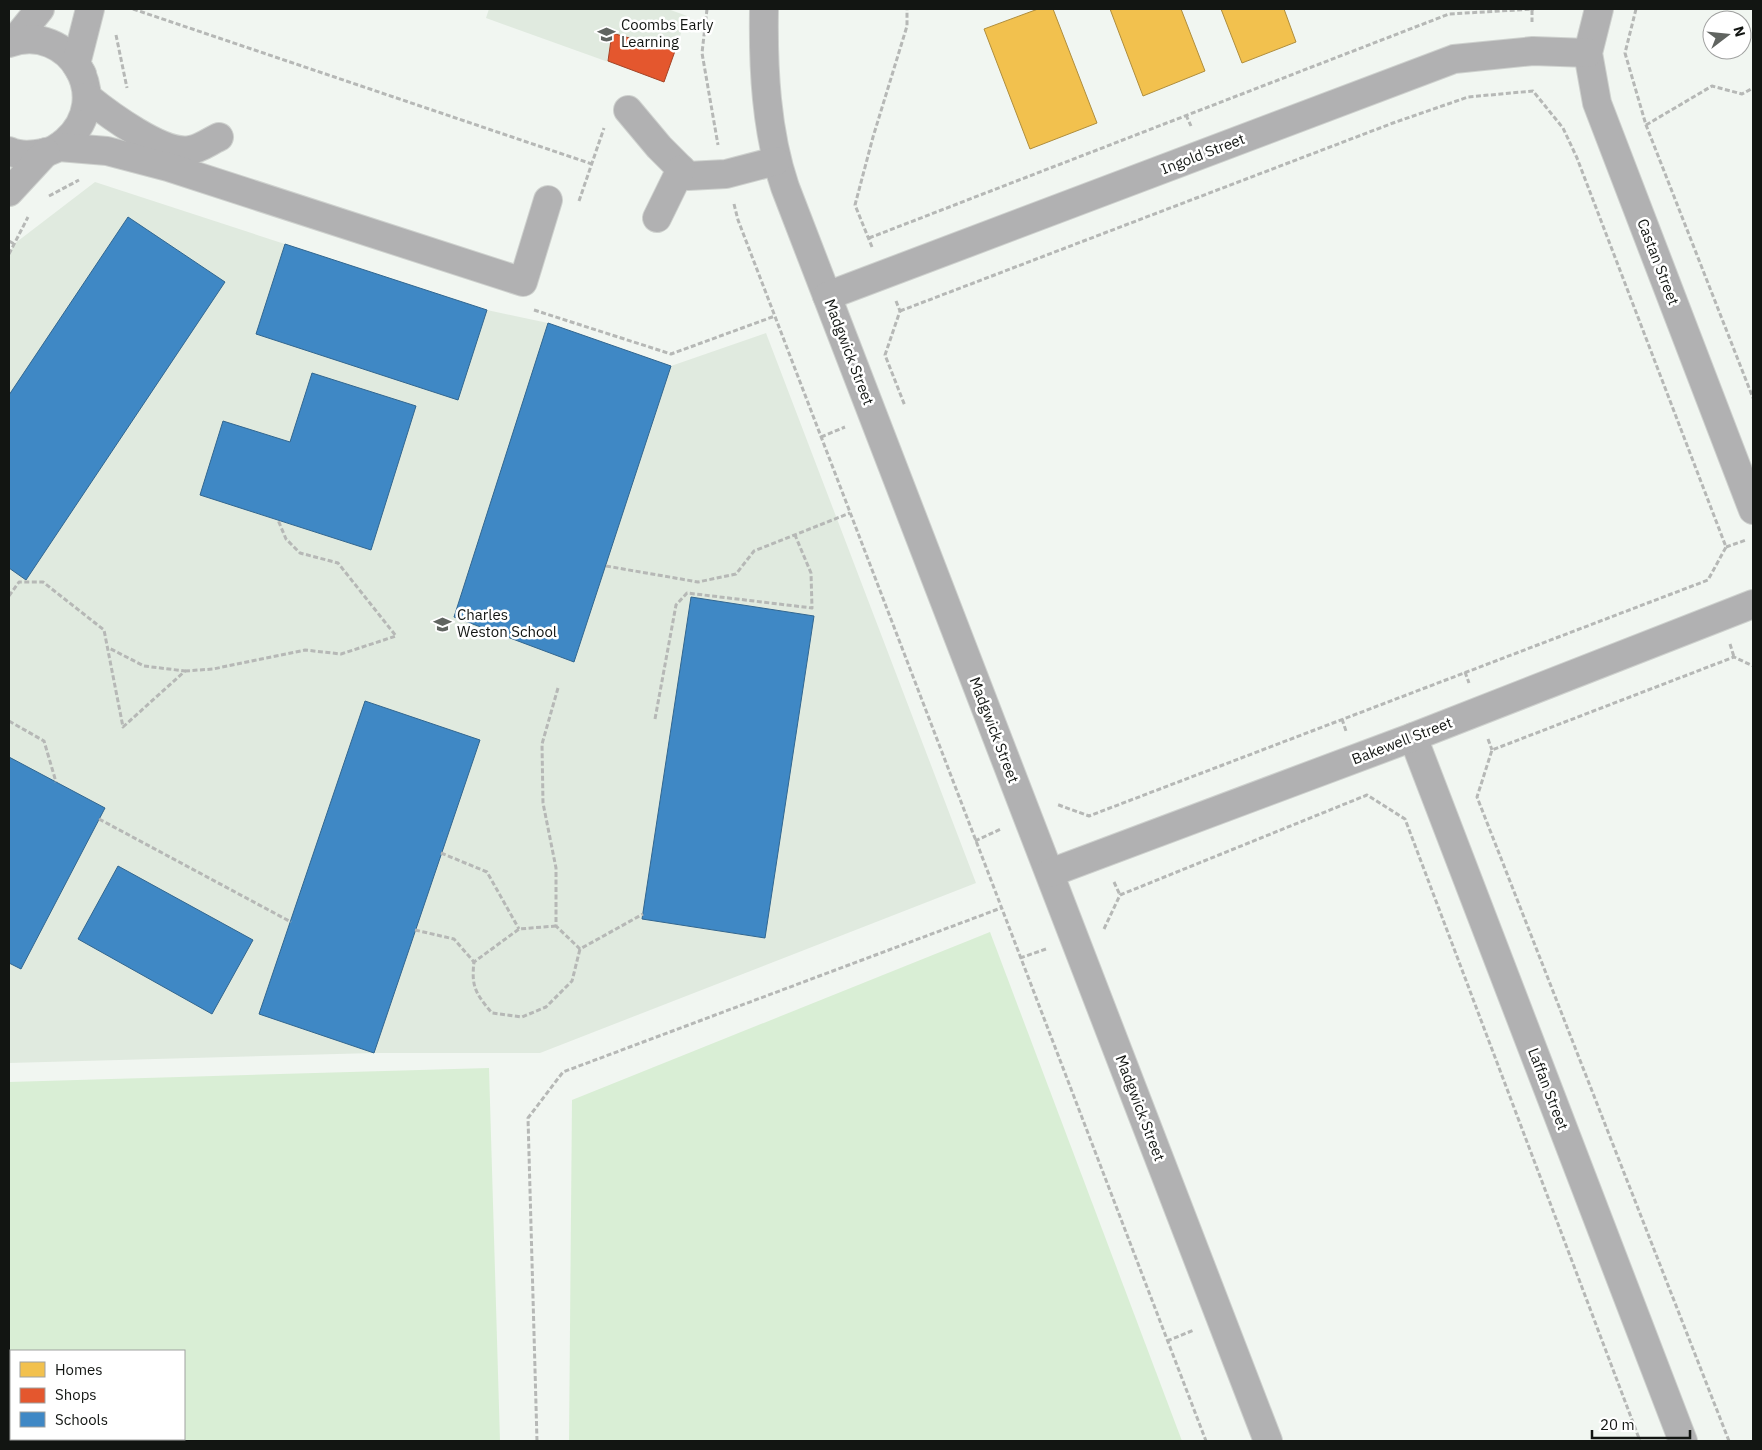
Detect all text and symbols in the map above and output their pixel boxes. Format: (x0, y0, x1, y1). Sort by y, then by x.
north arrow (1702, 10, 1752, 60)
place label: Coombs Early Learning (621, 15, 714, 51)
school or university icon: Coombs Early Learning (597, 24, 617, 44)
text: N (1729, 24, 1750, 39)
street label: Ingold Street (1158, 129, 1247, 178)
street label: Castan Street (1633, 216, 1684, 308)
street label: Madgwick Street (820, 296, 878, 408)
place label: Charles Weston School (457, 605, 557, 641)
school or university icon: Charles Weston School (433, 614, 453, 634)
street label: Madgwick Street (965, 674, 1023, 786)
street label: Bakewell Street (1349, 713, 1455, 768)
street label: Laffan Street (1524, 1045, 1573, 1133)
street label: Madgwick Street (1111, 1052, 1169, 1164)
legend (10, 1350, 185, 1440)
text: Homes (55, 1360, 103, 1379)
text: Shops (55, 1385, 97, 1404)
scale bar (1592, 1408, 1690, 1440)
text: Schools (55, 1410, 108, 1429)
text: 20 m (1600, 1415, 1635, 1434)

